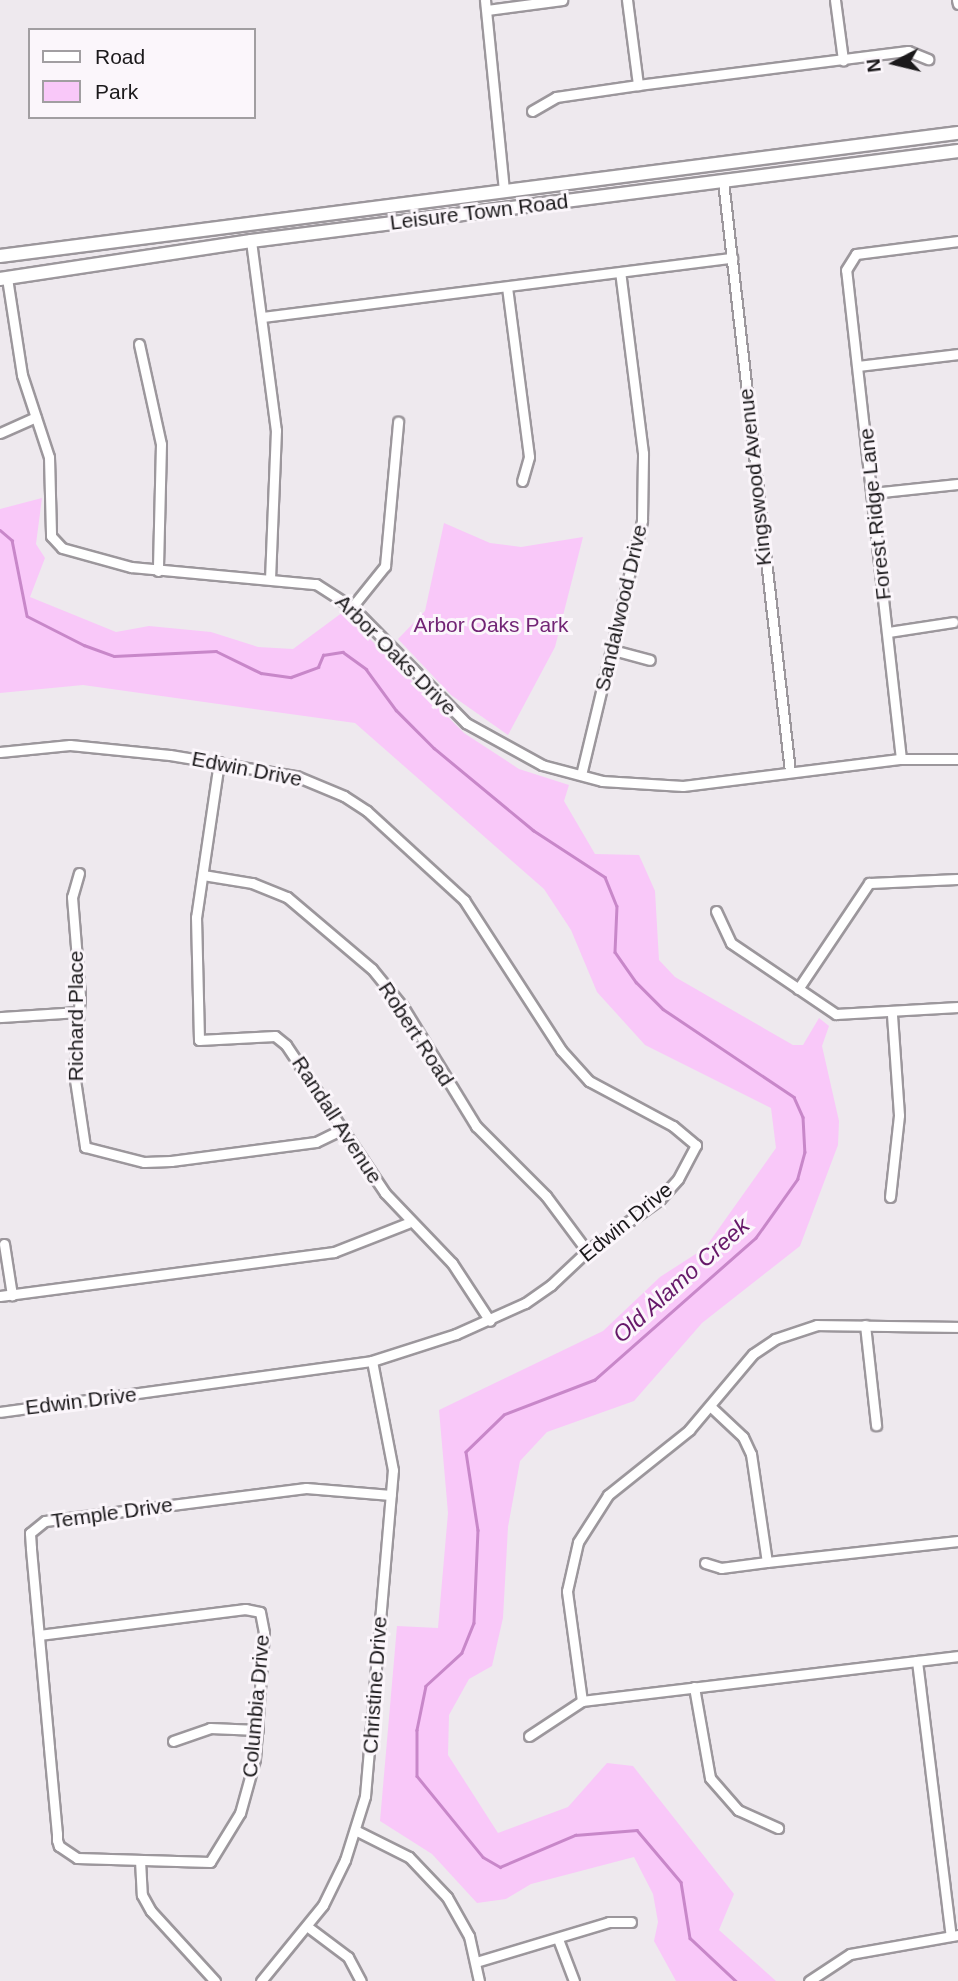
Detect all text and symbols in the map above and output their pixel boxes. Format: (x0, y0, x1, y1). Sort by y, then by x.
legend (28, 28, 256, 119)
north arrow (860, 28, 930, 98)
text: Road (95, 45, 145, 68)
text: N (862, 58, 885, 74)
text: Park (95, 80, 138, 103)
street label: Leisure Town Road (388, 189, 570, 235)
street label: Kingswood Avenue (733, 386, 777, 568)
street label: Forest Ridge Lane (853, 427, 897, 601)
street label: Sandalwood Drive (590, 522, 652, 694)
street label: Arbor Oaks Drive (330, 589, 462, 721)
park label: Arbor Oaks Park (413, 612, 569, 638)
street label: Edwin Drive (190, 746, 304, 792)
street label: Richard Place (63, 951, 89, 1081)
street label: Robert Road (373, 977, 459, 1091)
street label: Randall Avenue (286, 1051, 388, 1189)
street label: Edwin Drive (575, 1177, 677, 1267)
water label: Old Alamo Creek (607, 1211, 755, 1349)
street label: Edwin Drive (24, 1382, 138, 1420)
street label: Temple Drive (50, 1492, 174, 1534)
street label: Christine Drive (358, 1615, 392, 1755)
street label: Columbia Drive (237, 1633, 275, 1779)

